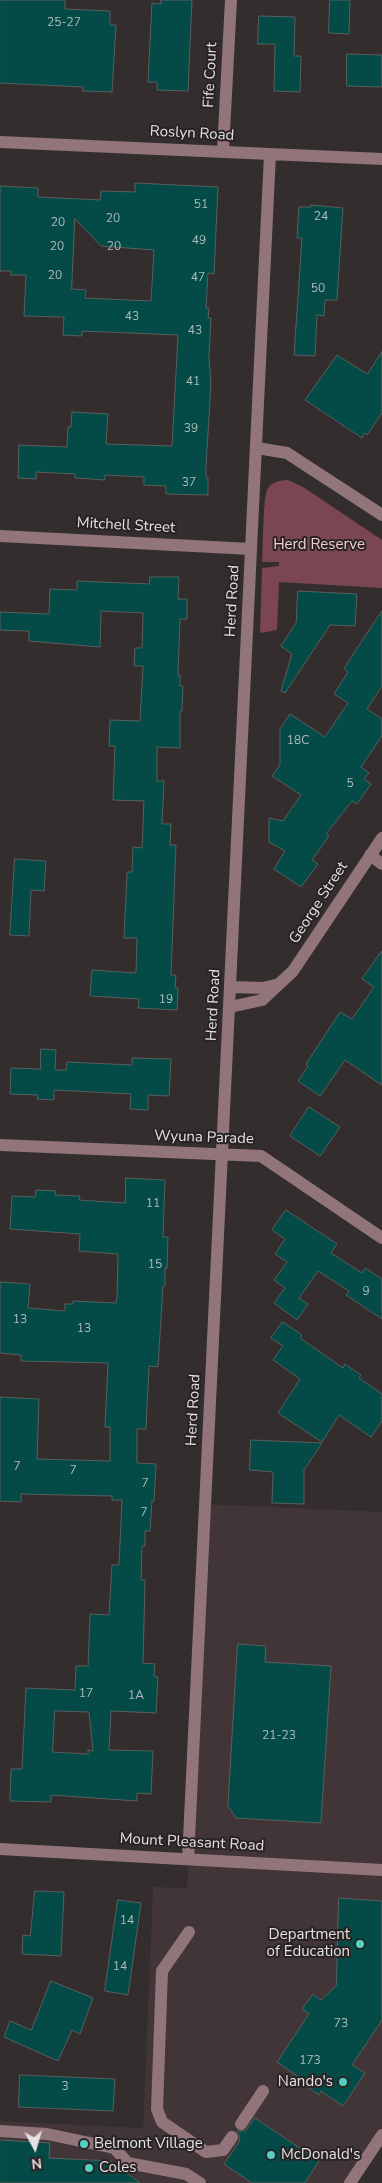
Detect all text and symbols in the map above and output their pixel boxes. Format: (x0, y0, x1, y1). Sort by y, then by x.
house number: 25-27 (47, 16, 81, 30)
street label: Fife Court (200, 42, 222, 108)
street label: Roslyn Road (149, 123, 235, 145)
house number: 51 (194, 198, 208, 212)
house number: 24 (314, 210, 328, 224)
house number: 20 (106, 212, 120, 226)
house number: 20 (51, 216, 65, 230)
house number: 49 (192, 234, 206, 248)
house number: 20 (50, 240, 64, 254)
house number: 20 (107, 240, 121, 254)
house number: 20 (48, 269, 62, 283)
house number: 47 (191, 271, 205, 285)
house number: 50 (311, 282, 325, 296)
house number: 43 (125, 310, 139, 324)
house number: 43 (188, 324, 202, 338)
house number: 41 (186, 375, 200, 389)
house number: 39 (184, 422, 198, 436)
house number: 37 (182, 476, 196, 490)
street label: Mitchell Street (76, 514, 176, 538)
park label: Herd Reserve (273, 536, 365, 554)
street label: Herd Road (222, 564, 244, 638)
house number: 18C (287, 734, 309, 748)
house number: 5 (346, 777, 354, 791)
street label: George Street (286, 859, 352, 947)
street label: Herd Road (203, 968, 225, 1042)
house number: 19 (159, 993, 173, 1007)
street label: Wyuna Parade (154, 1127, 254, 1149)
house number: 11 (146, 1197, 160, 1211)
house number: 15 (148, 1258, 162, 1272)
house number: 9 (362, 1285, 370, 1299)
house number: 13 (13, 1313, 27, 1327)
house number: 13 (77, 1322, 91, 1336)
street label: Herd Road (183, 1373, 205, 1447)
house number: 7 (13, 1460, 21, 1474)
house number: 7 (69, 1464, 77, 1478)
house number: 7 (141, 1477, 149, 1491)
house number: 7 (140, 1506, 148, 1520)
house number: 17 (79, 1687, 93, 1701)
house number: 1A (128, 1689, 144, 1703)
house number: 21-23 (262, 1729, 296, 1743)
street label: Mount Pleasant Road (119, 1830, 265, 1856)
house number: 14 (120, 1914, 134, 1928)
place label: Department of Education (267, 1926, 350, 1961)
marker: Department of Education (354, 1938, 366, 1950)
house number: 14 (113, 1960, 127, 1974)
house number: 73 (334, 2017, 348, 2031)
house number: 173 (299, 2054, 321, 2068)
place label: Nando's (278, 2073, 333, 2091)
marker: Nando's (337, 2076, 349, 2088)
house number: 3 (61, 2080, 69, 2094)
north arrow (10, 2123, 60, 2173)
place label: Belmont Village (94, 2135, 203, 2153)
marker: Belmont Village (78, 2138, 90, 2150)
place label: McDonald's (281, 2146, 360, 2164)
marker: McDonald's (265, 2149, 277, 2161)
text: N (30, 2153, 43, 2173)
place label: Coles (99, 2159, 136, 2177)
marker: Coles (83, 2162, 95, 2174)

